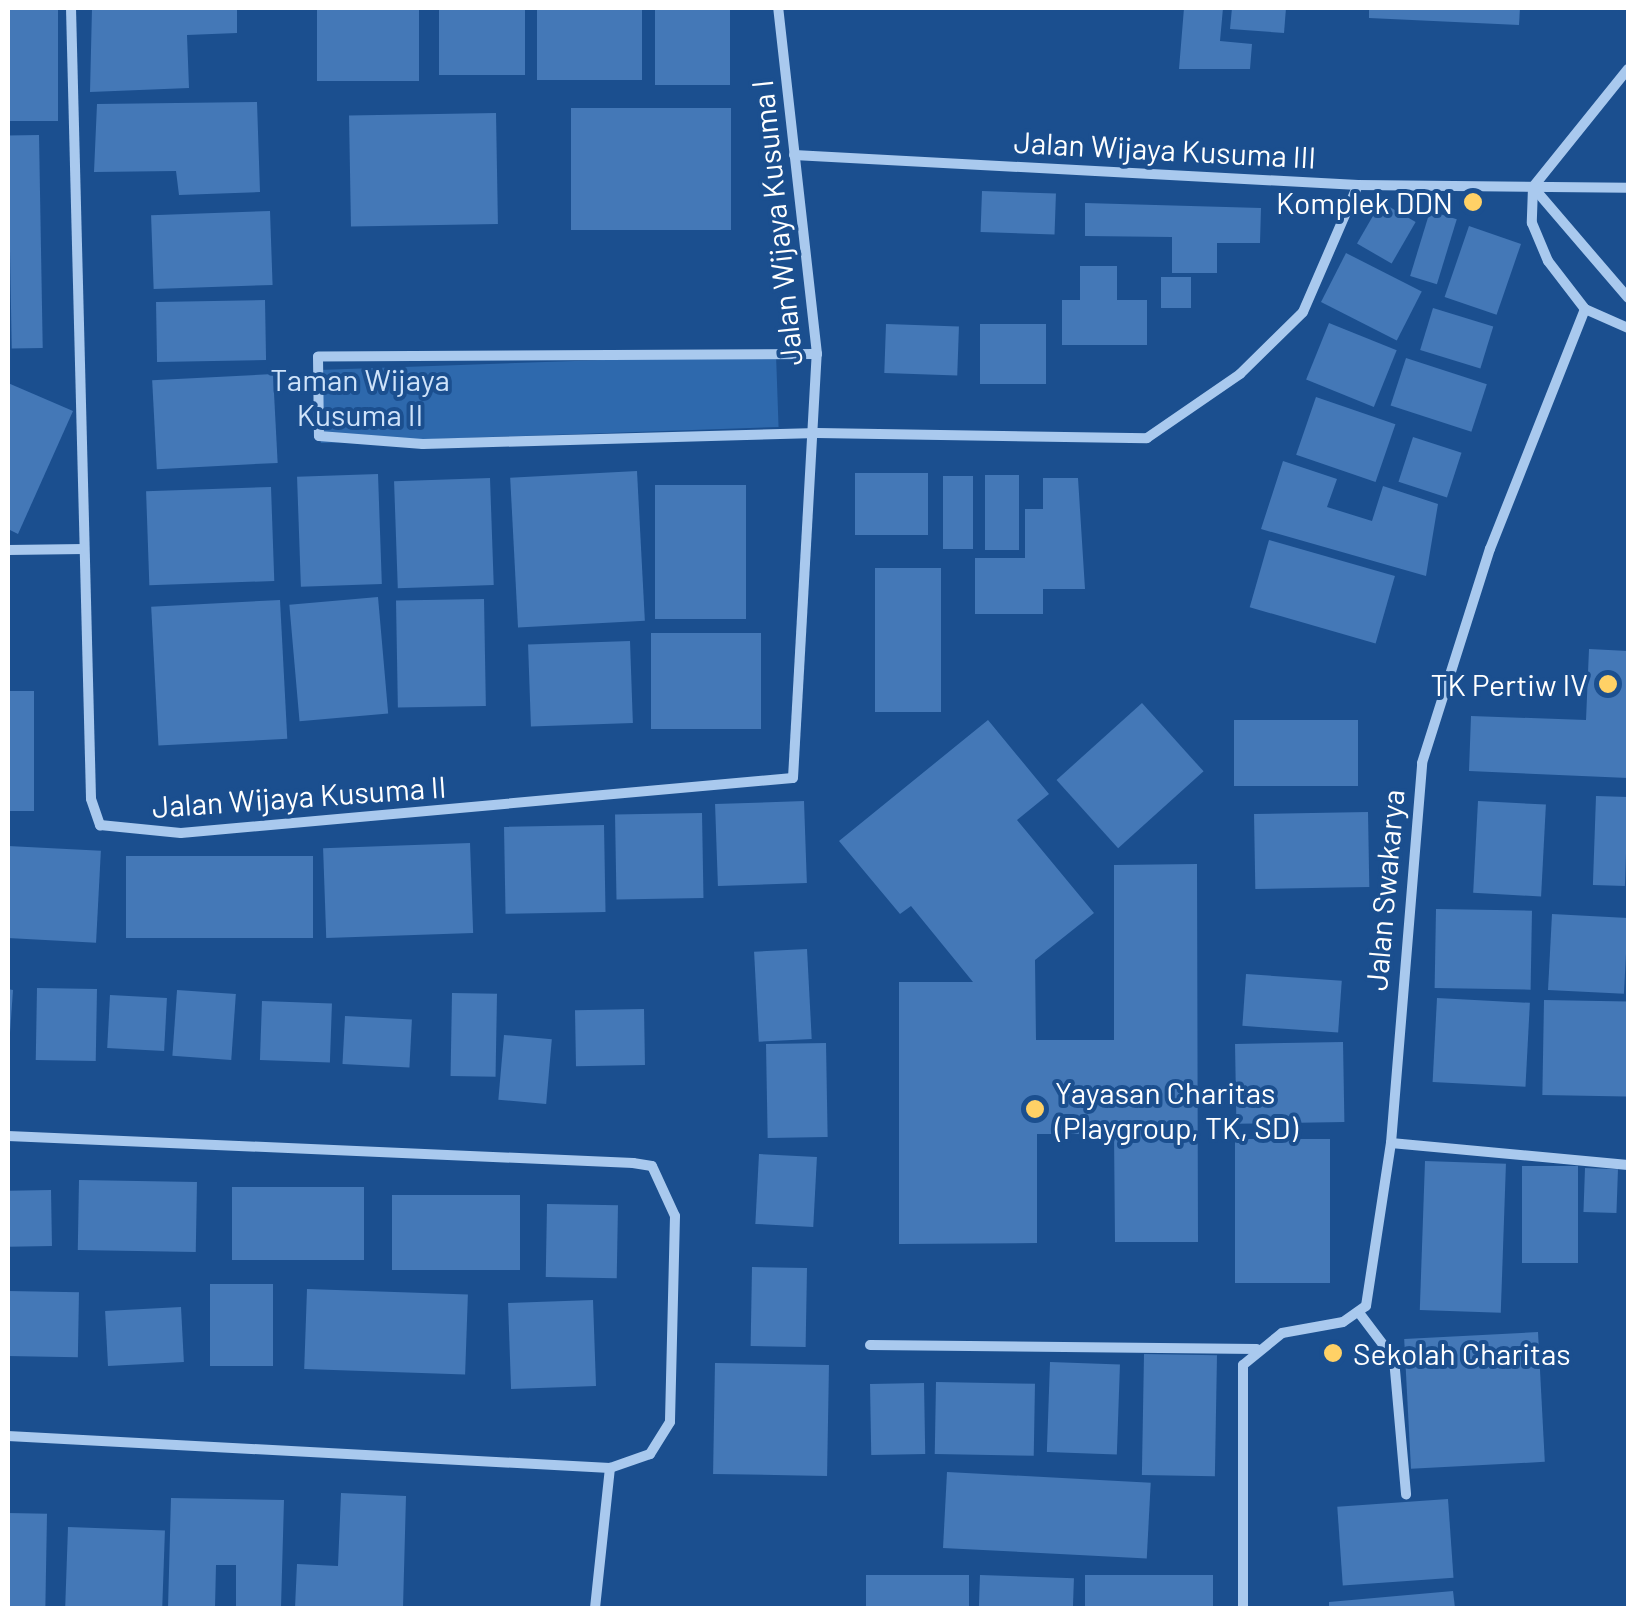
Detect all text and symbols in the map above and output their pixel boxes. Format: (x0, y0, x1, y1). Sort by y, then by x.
street label: Jalan Wijaya Kusuma I (743, 78, 809, 368)
street label: Jalan Wijaya Kusuma III (1013, 123, 1317, 175)
place label: Komplek DDN (1276, 184, 1453, 220)
marker: Komplek DDN (1462, 191, 1484, 213)
park label: Taman Wijaya Kusuma II (270, 361, 450, 432)
place label: TK Pertiw IV (1430, 666, 1588, 702)
marker: TK Pertiw IV (1597, 673, 1619, 695)
street label: Jalan Wijaya Kusuma II (151, 768, 447, 824)
street label: Jalan Swakarya (1357, 788, 1411, 992)
place label: Yayasan Charitas (Playgroup, TK, SD) (1055, 1074, 1298, 1144)
marker: Yayasan Charitas (Playgroup, TK, SD) (1024, 1098, 1046, 1120)
place label: Sekolah Charitas (1353, 1335, 1571, 1371)
marker: Sekolah Charitas (1322, 1342, 1344, 1364)

